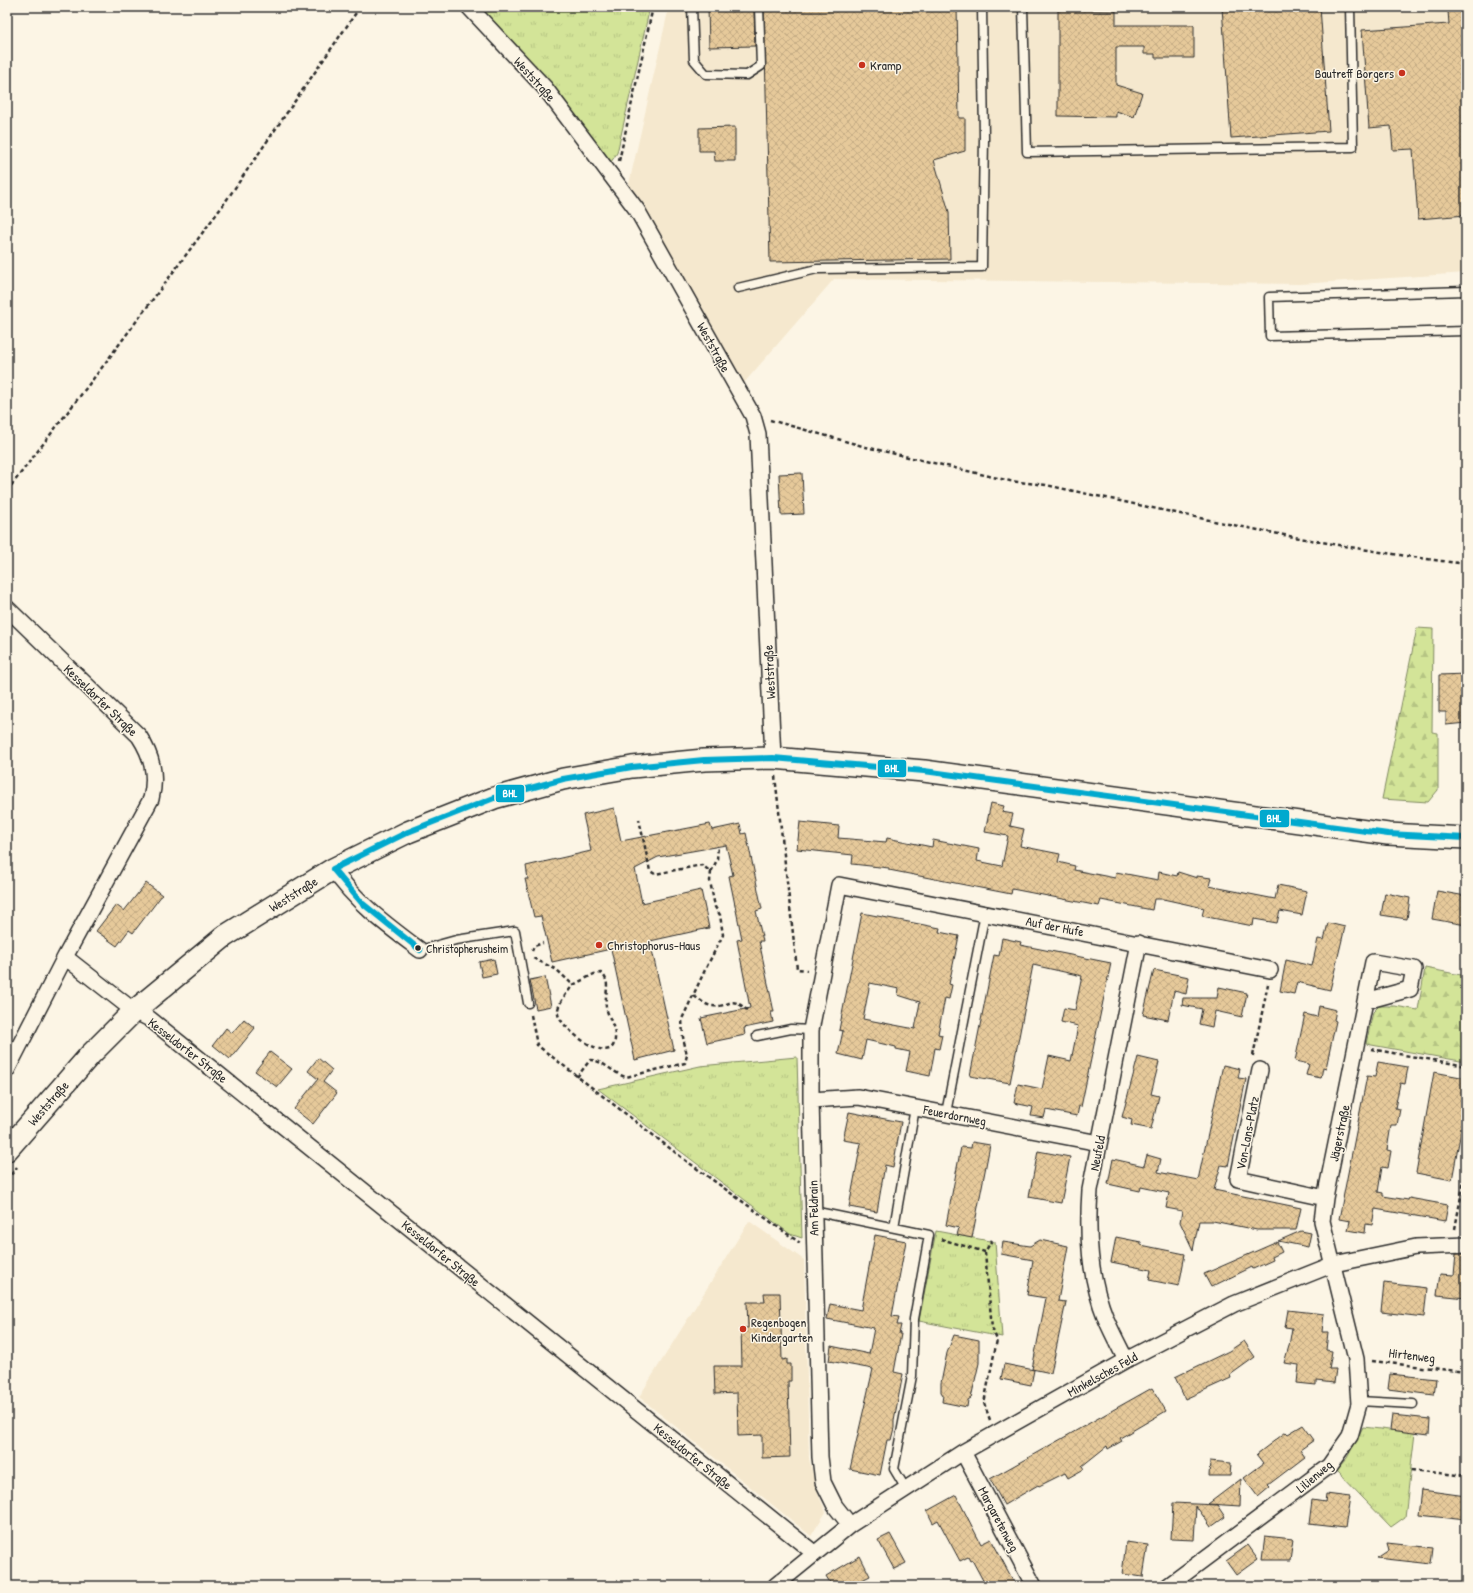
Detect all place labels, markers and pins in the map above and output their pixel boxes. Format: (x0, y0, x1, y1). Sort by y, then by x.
place label: Kramp (870, 56, 902, 74)
marker: Kramp (857, 60, 867, 70)
place label: Bautreff Borgers (1315, 64, 1394, 82)
marker: Bautreff Borgers (1397, 68, 1407, 78)
place label: Christophorus-Haus (607, 936, 700, 954)
place label: Christopherusheim (426, 940, 508, 957)
marker: Christophorus-Haus (594, 940, 604, 950)
marker: Christopherusheim (413, 943, 423, 953)
place label: Regenbogen Kindergarten (751, 1313, 813, 1346)
marker: Regenbogen Kindergarten (738, 1324, 748, 1334)

